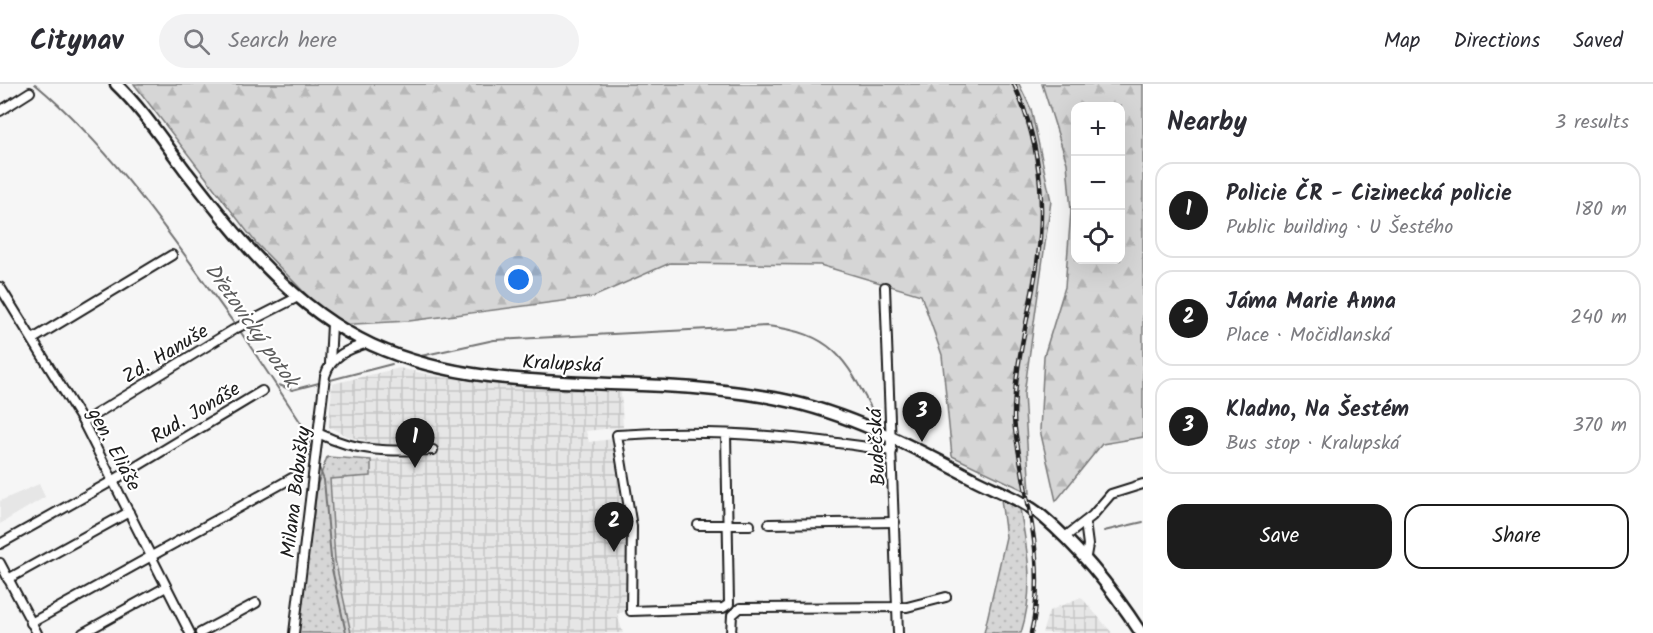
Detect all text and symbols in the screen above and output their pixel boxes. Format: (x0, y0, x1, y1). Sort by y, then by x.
search box (159, 14, 579, 68)
text: Citynav (30, 19, 123, 64)
text: Search here (228, 24, 337, 59)
icon: search (180, 25, 213, 58)
text: Map (1384, 25, 1420, 58)
text: Directions (1453, 25, 1540, 58)
text: Saved (1573, 25, 1623, 58)
map controls (1071, 102, 1125, 264)
button: + (1071, 102, 1125, 156)
text: Nearby (1167, 102, 1247, 144)
text: 3 results (1555, 107, 1629, 139)
button: − (1071, 156, 1125, 210)
text: Policie ČR - Cizinecká policie (1226, 177, 1512, 212)
text: 1 (1185, 194, 1192, 226)
text: 180 m (1575, 194, 1627, 226)
button: locate (1071, 210, 1125, 264)
text: Public building · U Šestého (1226, 212, 1453, 244)
water label: Dřetovický potok (195, 257, 308, 398)
your location (504, 265, 533, 294)
text: Jáma Marie Anna (1226, 285, 1396, 320)
text: 2 (1183, 302, 1194, 334)
text: 240 m (1570, 302, 1627, 334)
street label: Zd. Hanuše (117, 316, 215, 393)
text: Place · Močidlanská (1226, 320, 1391, 352)
street label: Kralupská (521, 347, 604, 383)
street label: Rud. Jonáše (145, 374, 247, 453)
pin: 3 (902, 392, 942, 442)
text: Kladno, Na Šestém (1226, 393, 1409, 428)
street label: gen. Eliáše (77, 402, 149, 497)
street label: Budečská (860, 406, 896, 486)
text: 3 (1183, 410, 1194, 442)
text: 370 m (1572, 410, 1627, 442)
pin: 1 (396, 418, 434, 468)
street label: Milana Babušky (273, 424, 321, 560)
text: Bus stop · Kralupská (1226, 428, 1400, 460)
pin: 2 (594, 502, 634, 552)
button: Save (1167, 504, 1392, 569)
button: Share (1404, 504, 1629, 569)

